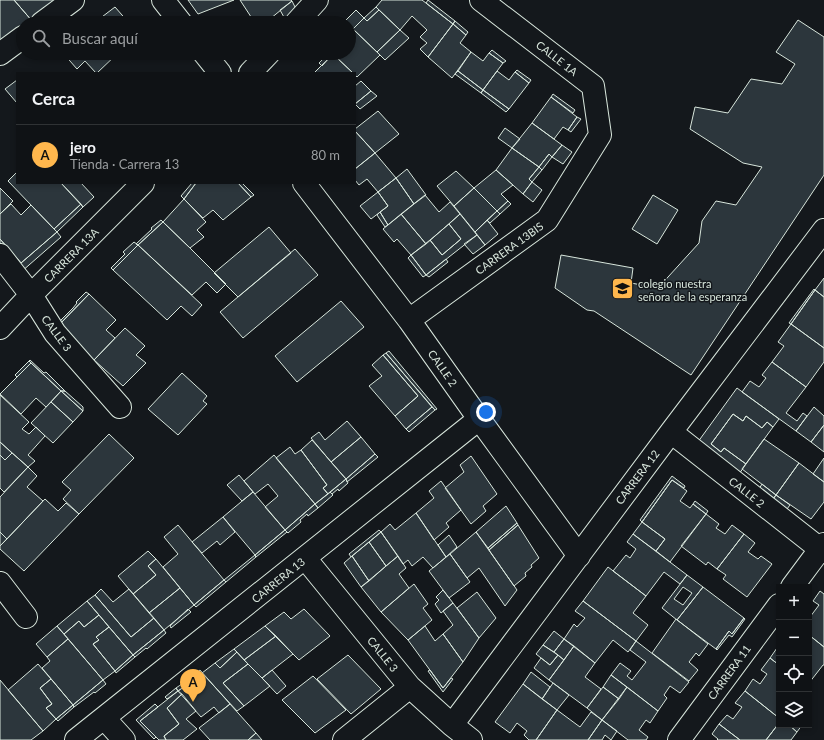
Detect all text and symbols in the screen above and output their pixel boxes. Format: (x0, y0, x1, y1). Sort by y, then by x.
search box (16, 16, 356, 60)
icon: search (30, 27, 52, 49)
text: Buscar aquí (62, 29, 138, 47)
street label: CALLE 1A (534, 38, 581, 79)
text: Cerca (32, 88, 75, 109)
text: jero (70, 138, 96, 156)
text: A (40, 147, 50, 163)
text: 80 m (311, 147, 340, 163)
text: Tienda · Carrera 13 (70, 156, 179, 172)
street label: CARRERA 13BIS (473, 219, 545, 277)
street label: CARRERA 13A (41, 225, 101, 285)
school or university icon: colegio nuestra señora de la esperanza (609, 276, 635, 302)
place label: colegio nuestra señora de la esperanza (638, 277, 747, 303)
street label: CALLE 3 (39, 312, 75, 354)
street label: CALLE 2 (426, 347, 460, 389)
your location (476, 402, 496, 422)
street label: CARRERA 12 (612, 447, 662, 507)
street label: CALLE 2 (727, 474, 767, 510)
street label: CARRERA 13 (249, 555, 307, 605)
map controls (776, 584, 812, 728)
button: + (776, 584, 812, 620)
button: − (776, 620, 812, 656)
street label: CALLE 3 (365, 634, 401, 674)
street label: CARRERA 11 (705, 642, 753, 702)
button: locate (776, 656, 812, 692)
pin: A (180, 669, 206, 702)
button: layers (776, 692, 812, 728)

